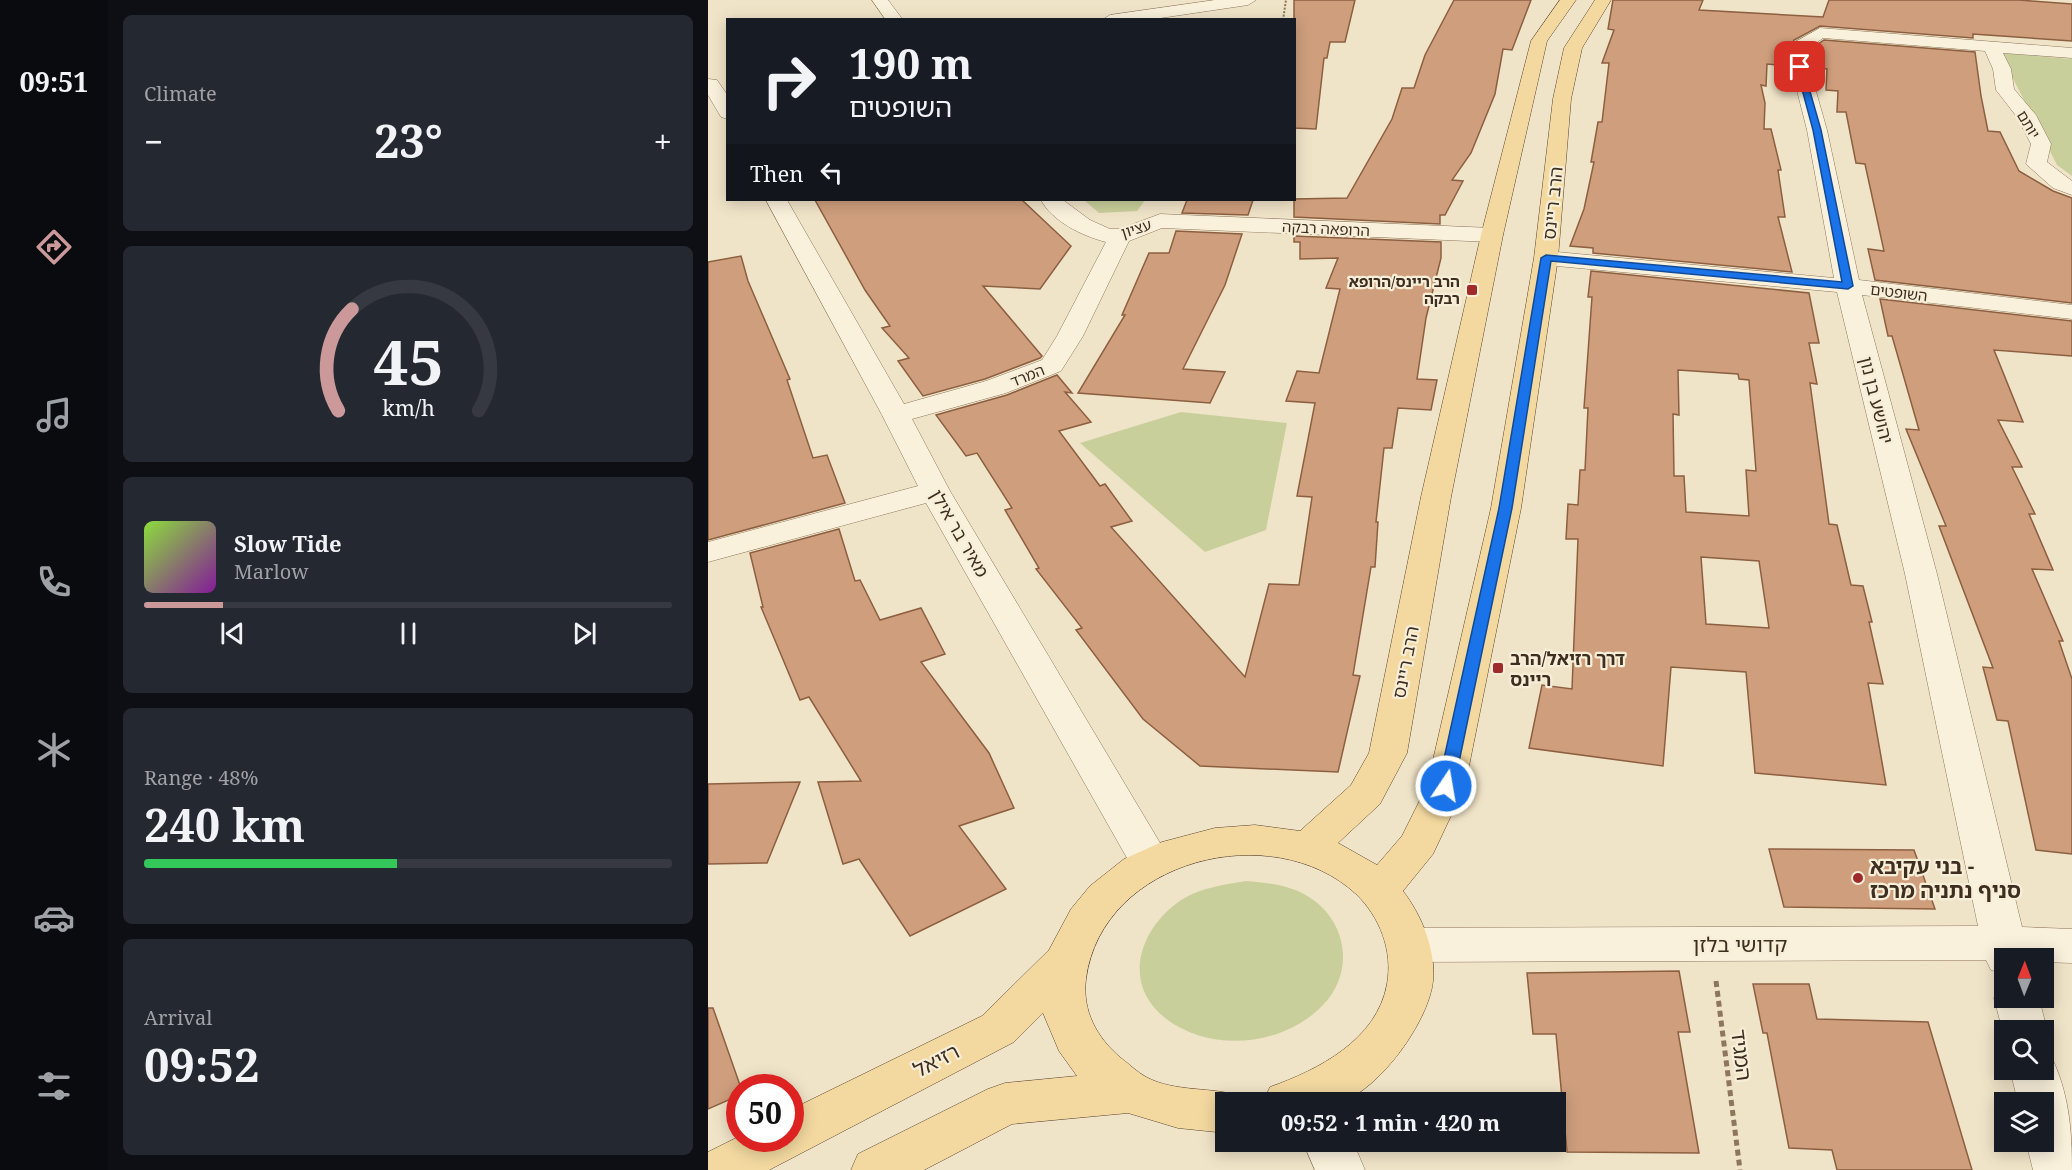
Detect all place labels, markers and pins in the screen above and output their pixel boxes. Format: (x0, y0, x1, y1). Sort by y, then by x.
pin (1774, 41, 1825, 92)
place label: הרב ריינס/הרופא רבקה (1349, 271, 1460, 308)
marker: הרב ריינס/הרופא רבקה (1465, 283, 1479, 297)
place label: דרך רזיאל/הרב ריינס (1510, 646, 1625, 691)
marker: דרך רזיאל/הרב ריינס (1491, 661, 1505, 675)
place label: בני עקיבא - סניף נתניה מרכז (1870, 852, 2021, 904)
marker: בני עקיבא - סניף נתניה מרכז (1851, 871, 1865, 885)

